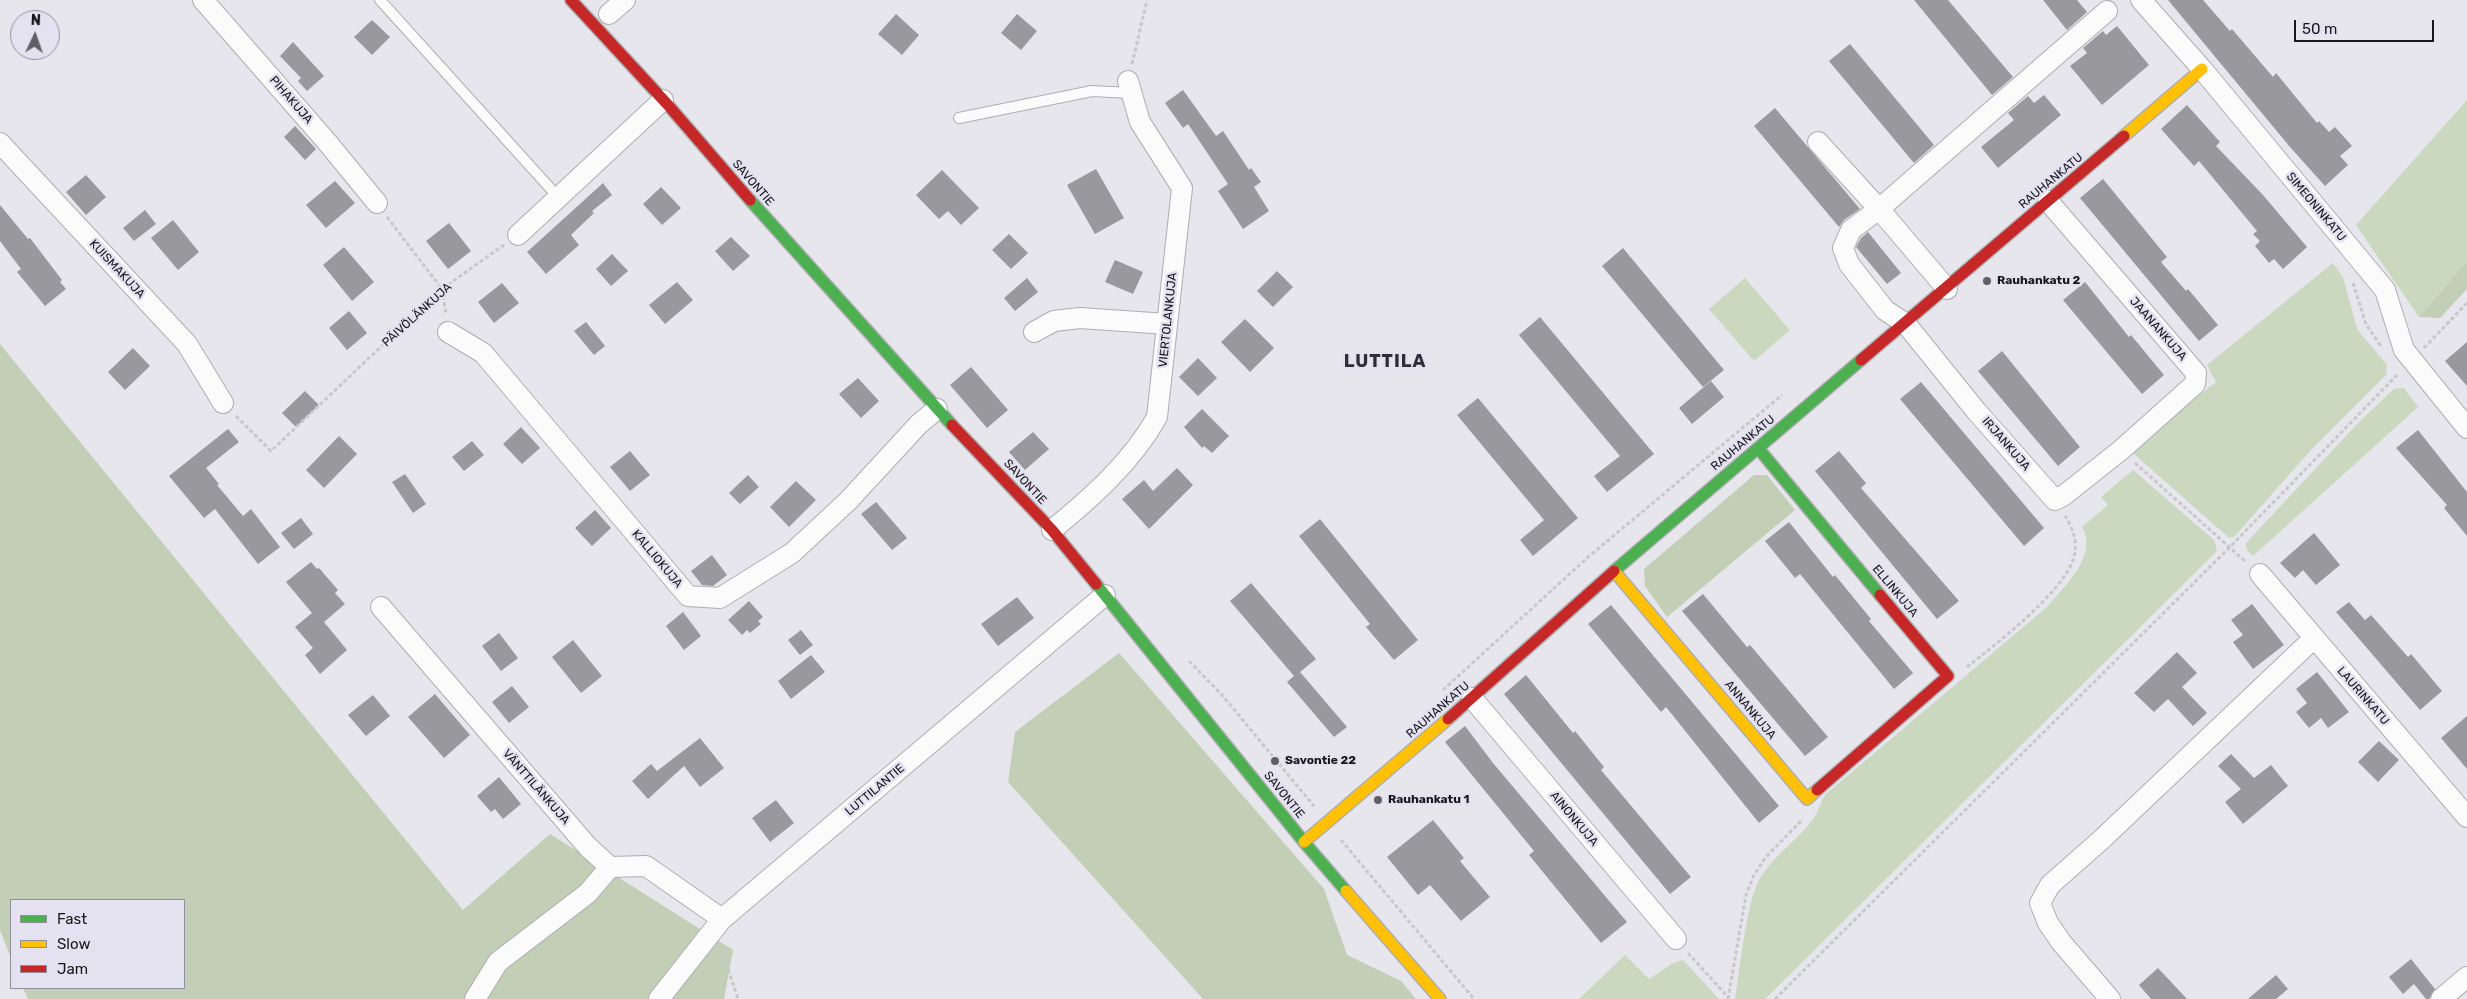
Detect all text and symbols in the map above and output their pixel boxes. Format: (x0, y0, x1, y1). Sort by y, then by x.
north arrow (10, 10, 60, 60)
scale bar (2297, 10, 2437, 42)
text: N (30, 12, 41, 29)
text: 50 m (2302, 20, 2337, 38)
street label: PIHAKUJA (266, 73, 316, 127)
street label: RAUHANKATU (2016, 150, 2086, 212)
street label: SAVONTIE (729, 157, 777, 209)
street label: SIMEONINKATU (2283, 170, 2349, 244)
street label: KUISMAKUJA (86, 237, 148, 301)
street label: VIERTOLANKUJA (1156, 272, 1180, 368)
place label: Rauhankatu 2 (1997, 274, 2080, 288)
marker: Rauhankatu 2 (1981, 275, 1993, 287)
street label: PÄIVÖLÄNKUJA (379, 280, 455, 350)
street label: JAANANKUJA (2127, 294, 2189, 364)
district label: LUTTILA (1343, 351, 1427, 373)
street label: RAUHANKATU (1708, 412, 1778, 474)
street label: IRJANKUJA (1979, 414, 2033, 474)
street label: SAVONTIE (1001, 456, 1049, 508)
street label: KALLIOKUJA (629, 527, 685, 591)
street label: ELLINKUJA (1869, 562, 1921, 620)
street label: LAURINKATU (2334, 664, 2392, 728)
street label: ANNANKUJA (1721, 678, 1779, 742)
street label: RAUHANKATU (1404, 679, 1472, 741)
street label: VÄNTTILÄNKUJA (499, 746, 573, 828)
place label: Savontie 22 (1285, 754, 1356, 768)
marker: Savontie 22 (1269, 755, 1281, 767)
street label: LUTTILANTIE (843, 761, 907, 819)
street label: SAVONTIE (1261, 769, 1307, 821)
street label: AINONKUJA (1547, 789, 1601, 849)
place label: Rauhankatu 1 (1388, 793, 1469, 807)
marker: Rauhankatu 1 (1372, 794, 1384, 806)
legend (10, 899, 185, 989)
text: Fast (57, 910, 87, 928)
text: Slow (57, 935, 90, 953)
text: Jam (57, 960, 88, 978)

